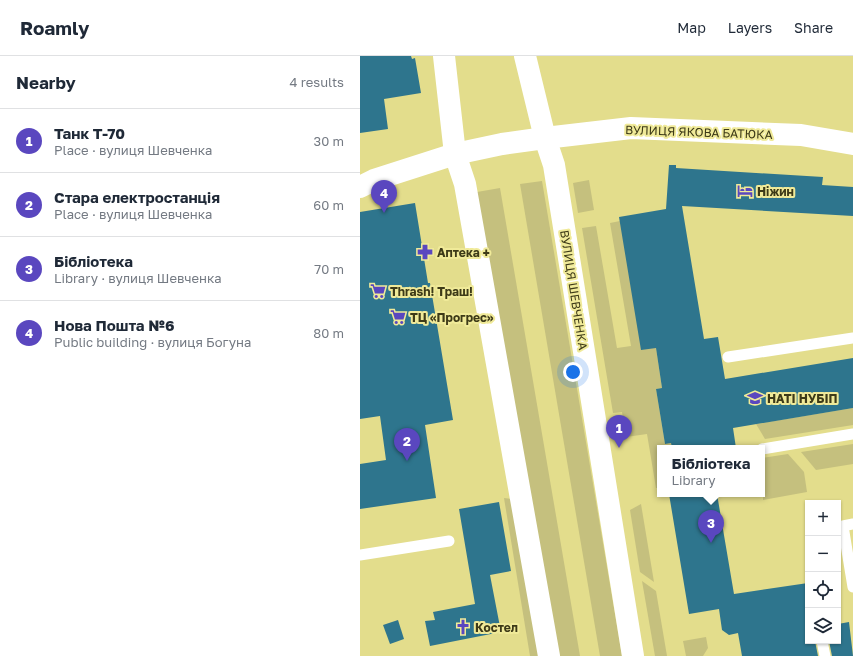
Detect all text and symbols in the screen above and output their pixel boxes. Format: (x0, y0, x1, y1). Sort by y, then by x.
text: Roamly (20, 16, 89, 39)
text: Map (677, 19, 706, 36)
text: Layers (728, 19, 772, 36)
text: Share (794, 19, 833, 36)
text: Nearby (16, 72, 76, 93)
text: 4 results (290, 74, 344, 90)
street label: ВУЛИЦЯ ЯКОВА БАТЮКА (625, 122, 773, 142)
text: Танк Т-70 (54, 124, 125, 142)
text: 1 (26, 133, 32, 149)
text: 30 m (314, 133, 344, 149)
text: Place · вулиця Шевченка (54, 142, 212, 158)
pin: 4 (371, 180, 397, 213)
hotel icon: Ніжин (736, 182, 754, 200)
place label: Ніжин (757, 184, 794, 199)
text: Cтара електростанція (54, 188, 220, 206)
text: 2 (25, 197, 33, 213)
text: 60 m (313, 197, 344, 213)
text: Place · вулиця Шевченка (54, 206, 212, 222)
street label: ВУЛИЦЯ ШЕВЧЕНКА (557, 229, 591, 351)
pharmacy icon: Аптека + (416, 243, 434, 261)
place label: Аптека + (437, 245, 490, 260)
text: Бібліотека (54, 252, 133, 270)
text: 3 (25, 261, 33, 277)
text: 70 m (314, 261, 344, 277)
text: Library · вулиця Шевченка (54, 270, 222, 286)
supermarket icon: Thrash! Траш! (369, 282, 387, 300)
place label: Thrash! Траш! (390, 284, 473, 299)
supermarket icon: ТЦ «Прогрес» (389, 308, 407, 326)
place label: ТЦ «Прогрес» (410, 310, 494, 325)
text: Нова Пошта №6 (54, 316, 174, 334)
text: 4 (25, 325, 33, 341)
text: 80 m (313, 325, 344, 341)
text: Public building · вулиця Богуна (54, 334, 251, 350)
your location (563, 362, 583, 382)
school or university icon: НАТІ НУБІП (746, 389, 764, 407)
place label: НАТІ НУБІП (767, 391, 838, 406)
pin: 1 (606, 415, 632, 448)
pin: 2 (394, 428, 420, 461)
popup (657, 445, 765, 497)
text: Бібліотека (672, 454, 750, 472)
text: Library (672, 472, 715, 488)
map controls (805, 500, 841, 644)
button: + (805, 500, 841, 536)
pin: 3 (698, 510, 724, 543)
button: − (805, 536, 841, 572)
button: locate (805, 572, 841, 608)
button: layers (805, 608, 841, 644)
church icon: Костел (454, 618, 472, 636)
place label: Костел (475, 620, 518, 635)

